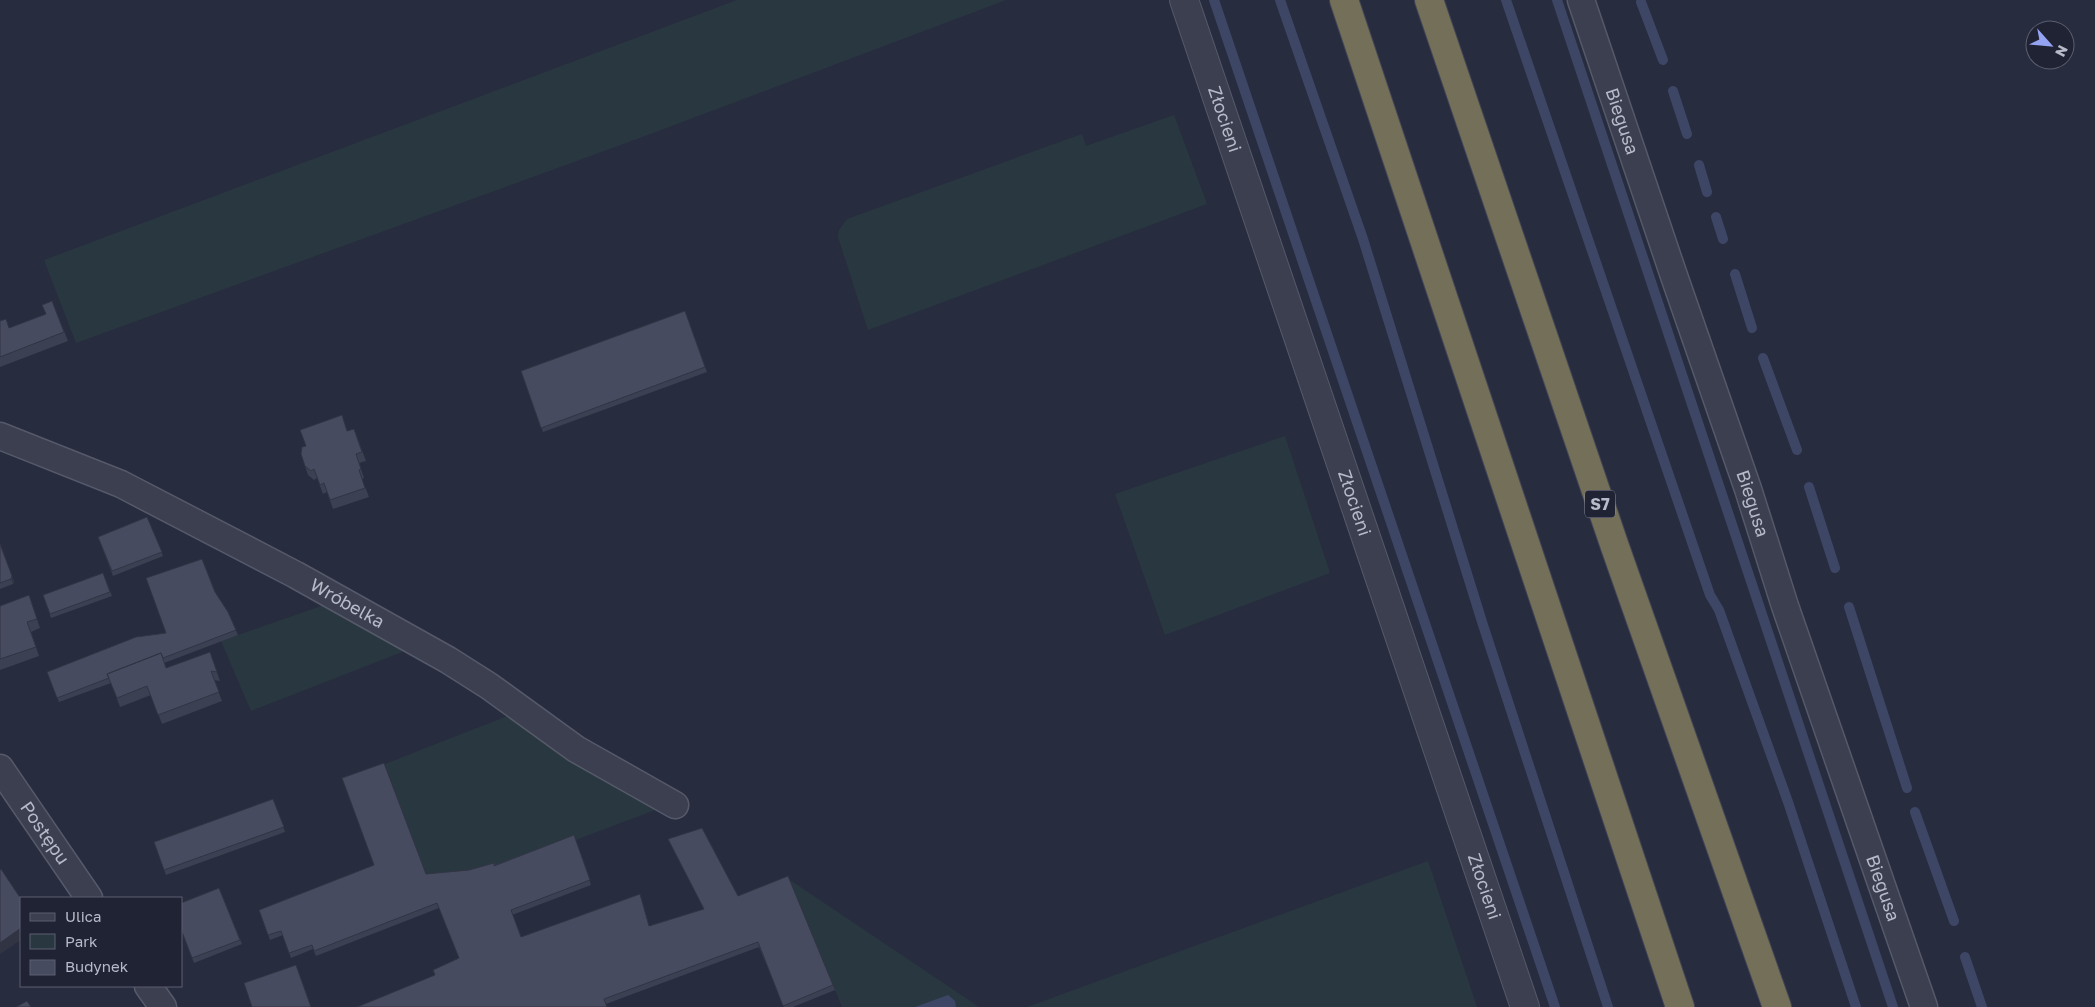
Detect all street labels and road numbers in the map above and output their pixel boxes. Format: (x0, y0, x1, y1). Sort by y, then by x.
street label: Złocieni (1204, 83, 1247, 155)
street label: Biegusa (1601, 85, 1644, 157)
street label: Złocieni (1334, 467, 1377, 539)
street label: Biegusa (1732, 467, 1774, 539)
road number: S7 (1585, 490, 1615, 518)
street label: Wróbelka (306, 573, 389, 632)
street label: Postępu (16, 797, 75, 868)
street label: Złocieni (1464, 850, 1507, 922)
street label: Biegusa (1862, 852, 1905, 924)

